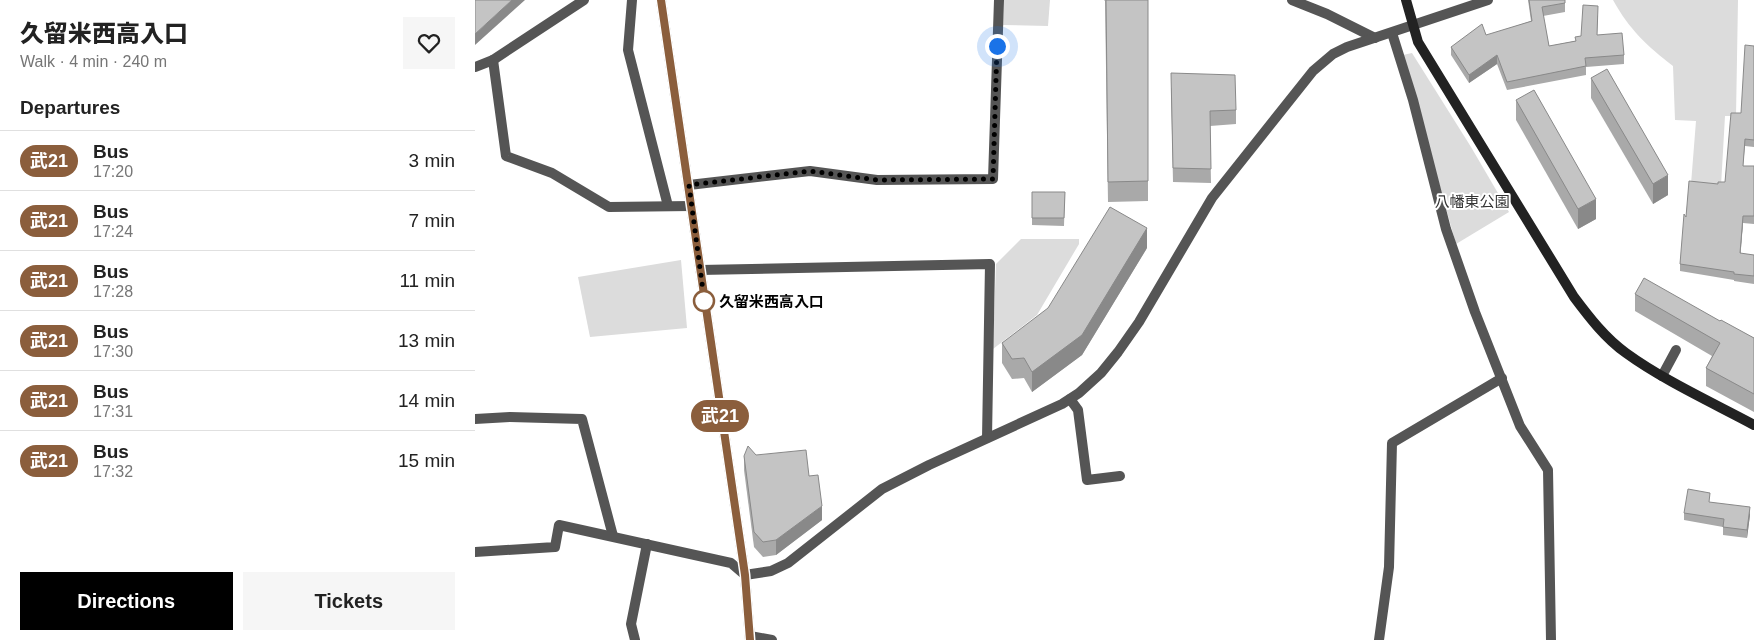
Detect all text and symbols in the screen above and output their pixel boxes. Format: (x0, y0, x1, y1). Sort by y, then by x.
button: heart (403, 17, 455, 69)
text: 久留米西高入口 (20, 20, 188, 47)
your location (985, 34, 1010, 59)
text: Walk · 4 min · 240 m (20, 53, 167, 70)
text: Departures (20, 97, 120, 118)
text: Bus (93, 141, 129, 162)
text: 3 min (409, 150, 455, 171)
text: 武21 (30, 151, 68, 171)
text: 17:20 (93, 163, 133, 180)
park label: 八幡東公園 (1434, 193, 1510, 210)
text: Bus (93, 201, 129, 222)
text: 7 min (409, 210, 455, 231)
text: 武21 (30, 211, 68, 231)
text: 17:24 (93, 223, 133, 240)
text: Bus (93, 261, 129, 282)
text: 11 min (399, 270, 455, 291)
text: 武21 (30, 271, 68, 291)
text: 17:28 (93, 283, 133, 300)
marker: 久留米西高入口 (693, 290, 715, 312)
place label: 久留米西高入口 (719, 293, 824, 310)
text: Bus (93, 321, 129, 342)
text: 13 min (398, 330, 455, 351)
text: 武21 (30, 331, 68, 351)
text: 17:30 (93, 343, 133, 360)
text: Bus (93, 381, 129, 402)
text: 14 min (398, 390, 455, 411)
text: 武21 (30, 391, 68, 411)
line badge: 武21 (691, 400, 749, 432)
text: 17:31 (93, 403, 133, 420)
text: 武21 (701, 406, 739, 426)
text: Bus (93, 441, 129, 462)
text: 15 min (398, 450, 455, 471)
text: 武21 (30, 451, 68, 471)
text: 17:32 (93, 463, 133, 480)
button: Directions (20, 572, 233, 630)
button: Tickets (243, 572, 455, 630)

